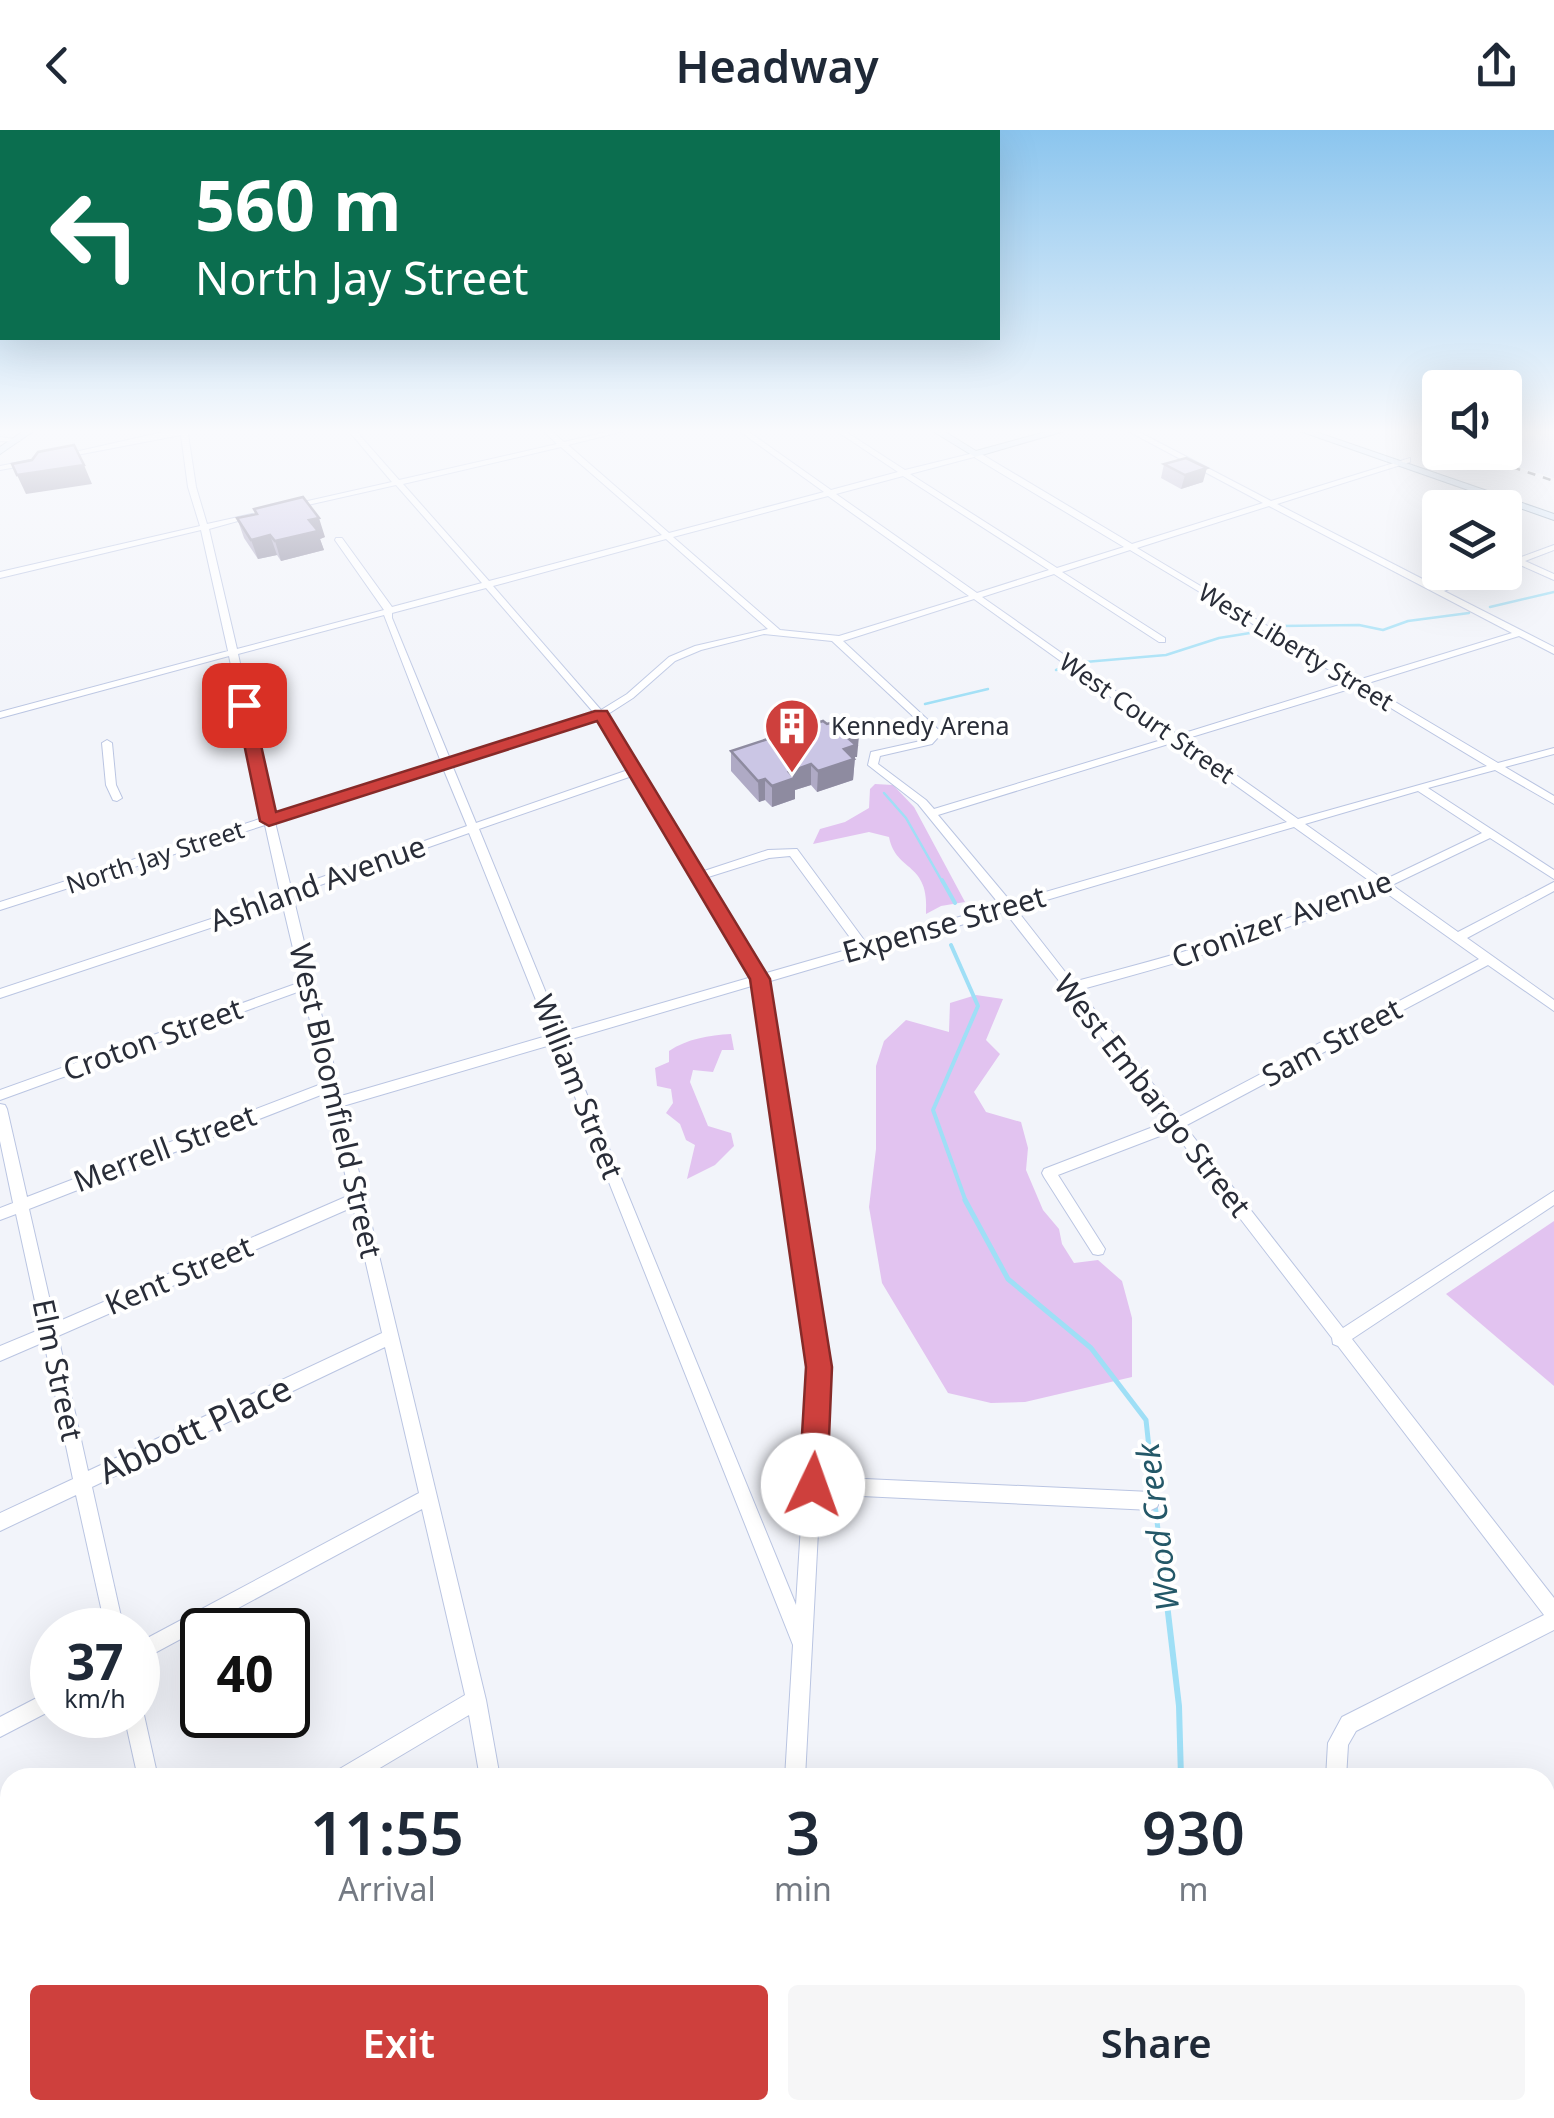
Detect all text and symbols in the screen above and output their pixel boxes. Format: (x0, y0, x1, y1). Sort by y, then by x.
text: Headway (675, 35, 879, 96)
icon: back (30, 38, 85, 93)
icon: share (1469, 38, 1524, 93)
text: 560 m (195, 156, 402, 252)
icon: left (30, 170, 160, 300)
text: North Jay Street (195, 247, 529, 308)
map controls (1422, 370, 1522, 590)
button: sound (1422, 370, 1522, 470)
button: layers (1422, 490, 1522, 590)
street label: West Liberty Street (1193, 574, 1400, 718)
street label: West Court Street (1053, 644, 1242, 790)
pin (202, 663, 287, 748)
icon: arrive (217, 678, 272, 733)
building icon: Kennedy Arena (762, 696, 822, 775)
place label: Kennedy Arena (831, 708, 1010, 742)
street label: North Jay Street (61, 811, 248, 901)
street label: Ashland Avenue (204, 825, 431, 941)
street label: Cronizer Avenue (1166, 860, 1397, 977)
street label: Expense Street (837, 875, 1050, 972)
street label: West Bloomfield Street (280, 939, 393, 1262)
street label: West Embargo Street (1045, 965, 1261, 1225)
street label: Croton Street (57, 987, 248, 1090)
street label: William Street (523, 988, 634, 1185)
street label: Sam Street (1254, 988, 1409, 1096)
street label: Merrell Street (67, 1094, 262, 1201)
street label: Kent Street (98, 1225, 259, 1324)
street label: Elm Street (23, 1295, 94, 1445)
street label: Abbott Place (90, 1364, 298, 1494)
position arrow (761, 1433, 865, 1537)
water label: Wood Creek (1125, 1440, 1188, 1613)
speed limit sign: 40 (180, 1608, 310, 1738)
text: 37 (66, 1627, 124, 1695)
text: km/h (64, 1681, 126, 1715)
text: 11:55 (310, 1791, 464, 1873)
text: 3 (786, 1791, 820, 1873)
text: 930 (1142, 1791, 1245, 1873)
text: Arrival (338, 1867, 436, 1910)
text: min (774, 1867, 832, 1910)
text: m (1178, 1867, 1208, 1910)
button: Exit (30, 1985, 768, 2100)
button: Share (788, 1985, 1525, 2100)

